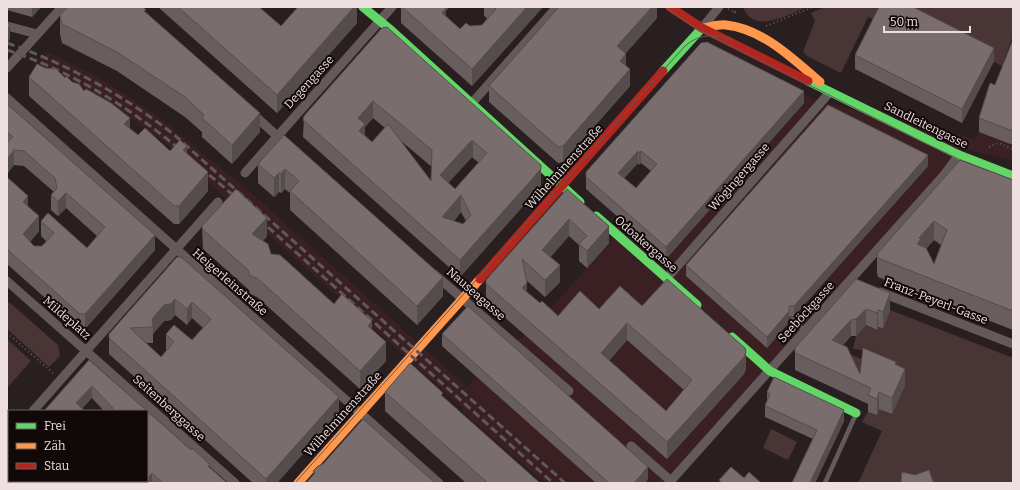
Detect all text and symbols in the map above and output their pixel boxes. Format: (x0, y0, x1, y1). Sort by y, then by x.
scale bar (884, 8, 970, 34)
text: 50 m (890, 15, 919, 29)
street label: Degengasse (281, 52, 337, 112)
street label: Sandleitengasse (882, 99, 970, 151)
street label: Wilhelminenstraße (522, 122, 606, 212)
street label: Wögingergasse (706, 140, 772, 214)
street label: Odoakergasse (612, 213, 680, 275)
street label: Heigerleinstraße (190, 246, 270, 318)
street label: Nauseagasse (444, 265, 508, 323)
street label: Franz-Peyerl-Gasse (882, 275, 990, 327)
street label: Seeböckgasse (775, 278, 837, 346)
street label: Mildeplatz (40, 294, 94, 343)
street label: Wilhelminenstraße (301, 369, 385, 459)
street label: Seitenberggasse (130, 372, 208, 444)
legend (8, 410, 148, 482)
text: Frei (44, 419, 66, 433)
text: Zäh (44, 439, 66, 453)
text: Stau (44, 459, 70, 473)

